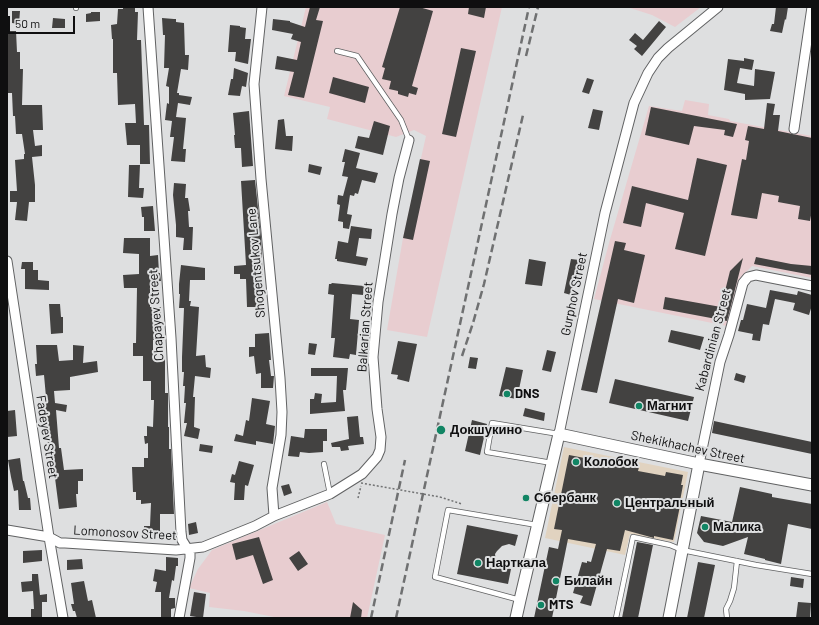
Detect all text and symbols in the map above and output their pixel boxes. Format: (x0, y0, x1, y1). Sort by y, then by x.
scale bar (10, 8, 77, 34)
text: 50 m (15, 16, 40, 30)
street label: Shogentsukov Lane (243, 207, 269, 319)
street label: Gurphov Street (558, 251, 590, 337)
street label: Chapayev Street (145, 269, 167, 361)
street label: Balkarian Street (354, 281, 376, 373)
street label: Kabardinian Street (692, 287, 734, 393)
place label: DNS (515, 386, 539, 402)
marker: DNS (502, 389, 512, 399)
street label: Fadeyev Street (33, 394, 61, 480)
place label: Магнит (647, 398, 693, 414)
marker: Магнит (634, 401, 644, 411)
place label: Докшукино (450, 422, 522, 438)
marker: Докшукино (435, 424, 447, 436)
street label: Shekikhachev Street (630, 427, 746, 467)
place label: Колобок (584, 454, 638, 470)
marker: Колобок (571, 457, 581, 467)
place label: Сбербанк (534, 490, 596, 506)
marker: Сбербанк (521, 493, 531, 503)
place label: Центральный (625, 495, 714, 511)
marker: Центральный (612, 498, 622, 508)
place label: Малика (713, 519, 761, 535)
marker: Малика (700, 522, 710, 532)
street label: Lomonosov Street (73, 523, 177, 543)
place label: Нарткала (486, 555, 546, 571)
marker: Нарткала (473, 558, 483, 568)
place label: Билайн (564, 573, 613, 589)
marker: Билайн (551, 576, 561, 586)
place label: MTS (549, 597, 574, 613)
marker: MTS (536, 600, 546, 610)

